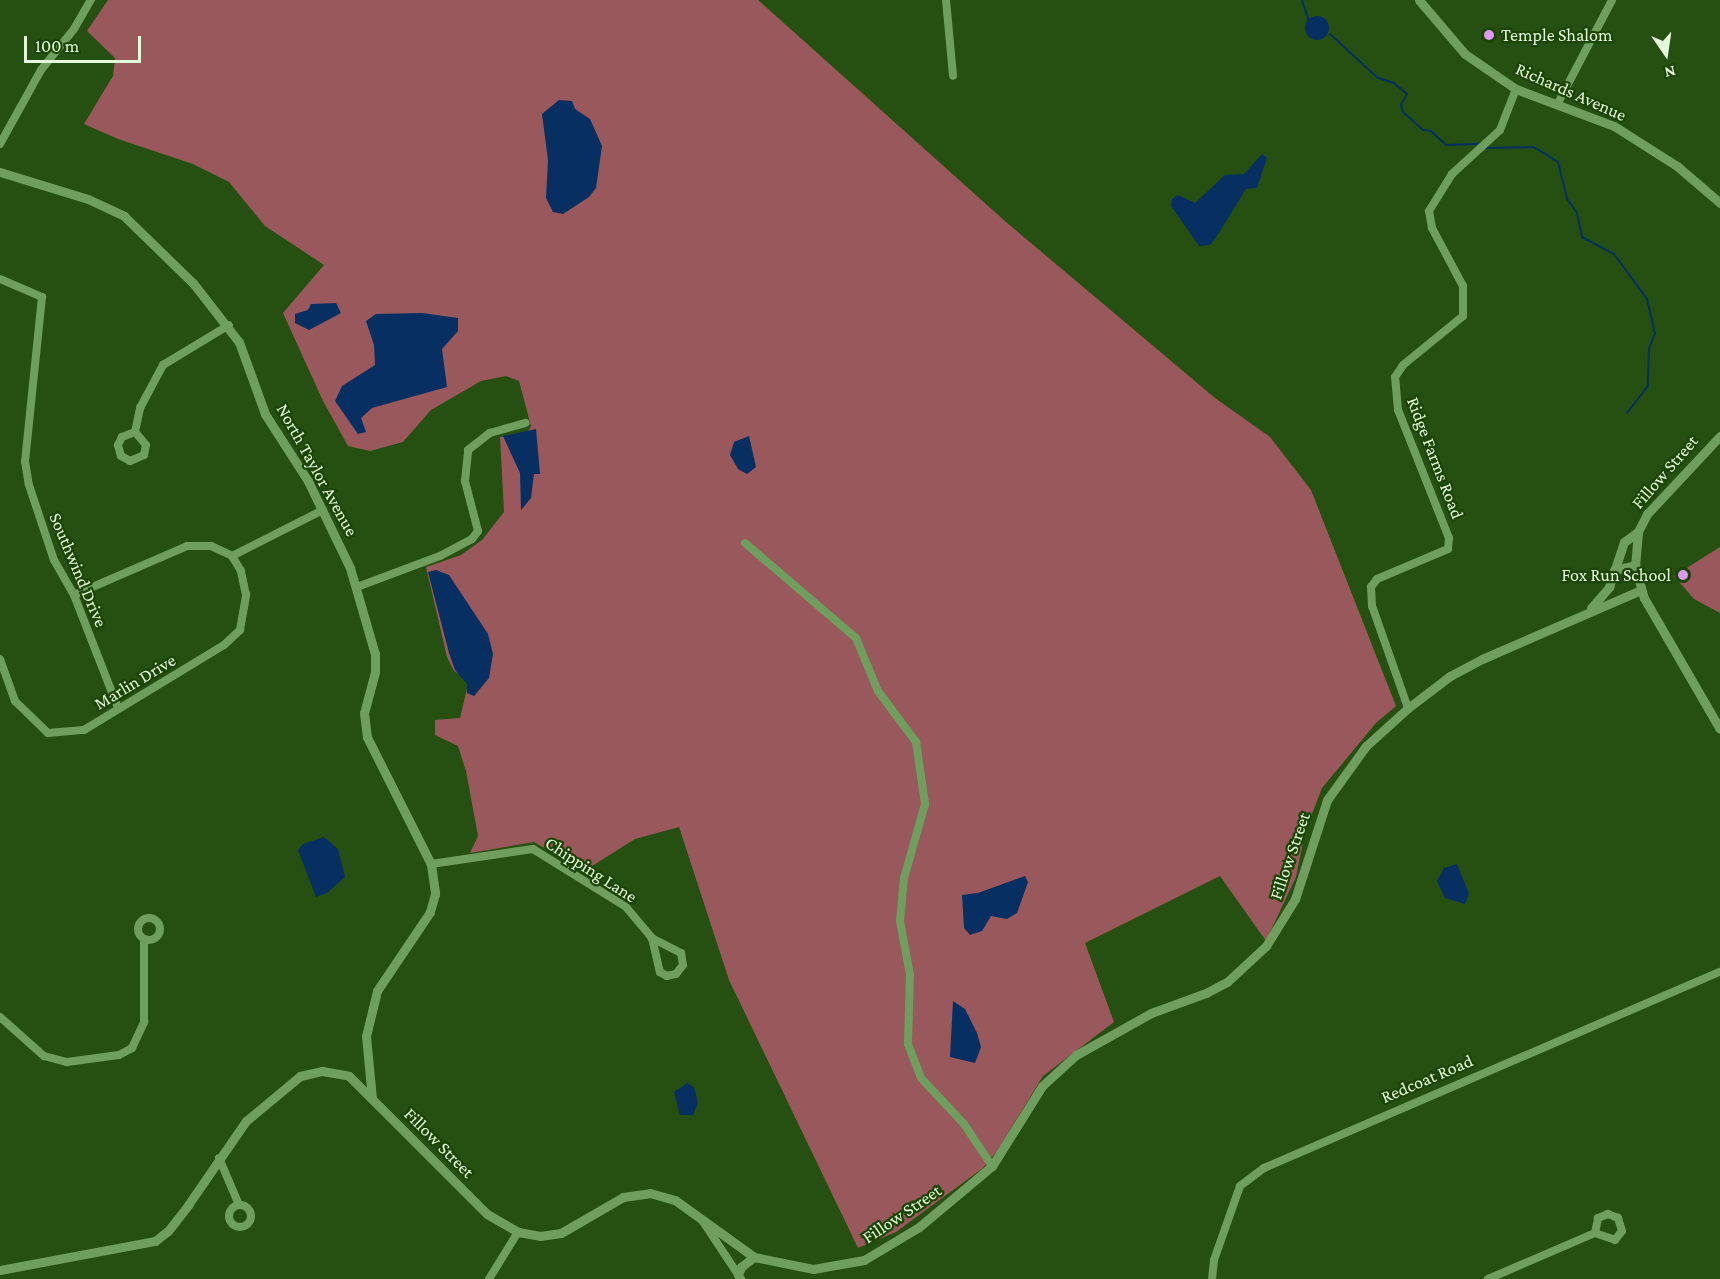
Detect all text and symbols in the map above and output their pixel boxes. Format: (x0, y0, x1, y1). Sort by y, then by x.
scale bar (27, 24, 144, 62)
place label: Temple Shalom (1501, 24, 1612, 46)
north arrow (1636, 24, 1696, 84)
marker: Temple Shalom (1482, 28, 1496, 42)
text: 100 m (35, 36, 79, 56)
street label: Richards Avenue (1512, 58, 1630, 126)
text: N (1663, 63, 1677, 82)
street label: Ridge Farms Road (1402, 394, 1468, 522)
street label: North Taylor Avenue (272, 400, 362, 540)
street label: Fillow Street (1627, 431, 1703, 513)
street label: Southwind Drive (44, 510, 112, 630)
place label: Fox Run School (1562, 564, 1671, 586)
marker: Fox Run School (1676, 568, 1690, 582)
street label: Marlin Drive (90, 649, 180, 715)
street label: Fillow Street (1265, 810, 1315, 902)
street label: Chipping Lane (541, 832, 641, 908)
street label: Redcoat Road (1378, 1050, 1476, 1108)
street label: Fillow Street (399, 1103, 479, 1183)
street label: Fillow Street (858, 1180, 946, 1248)

